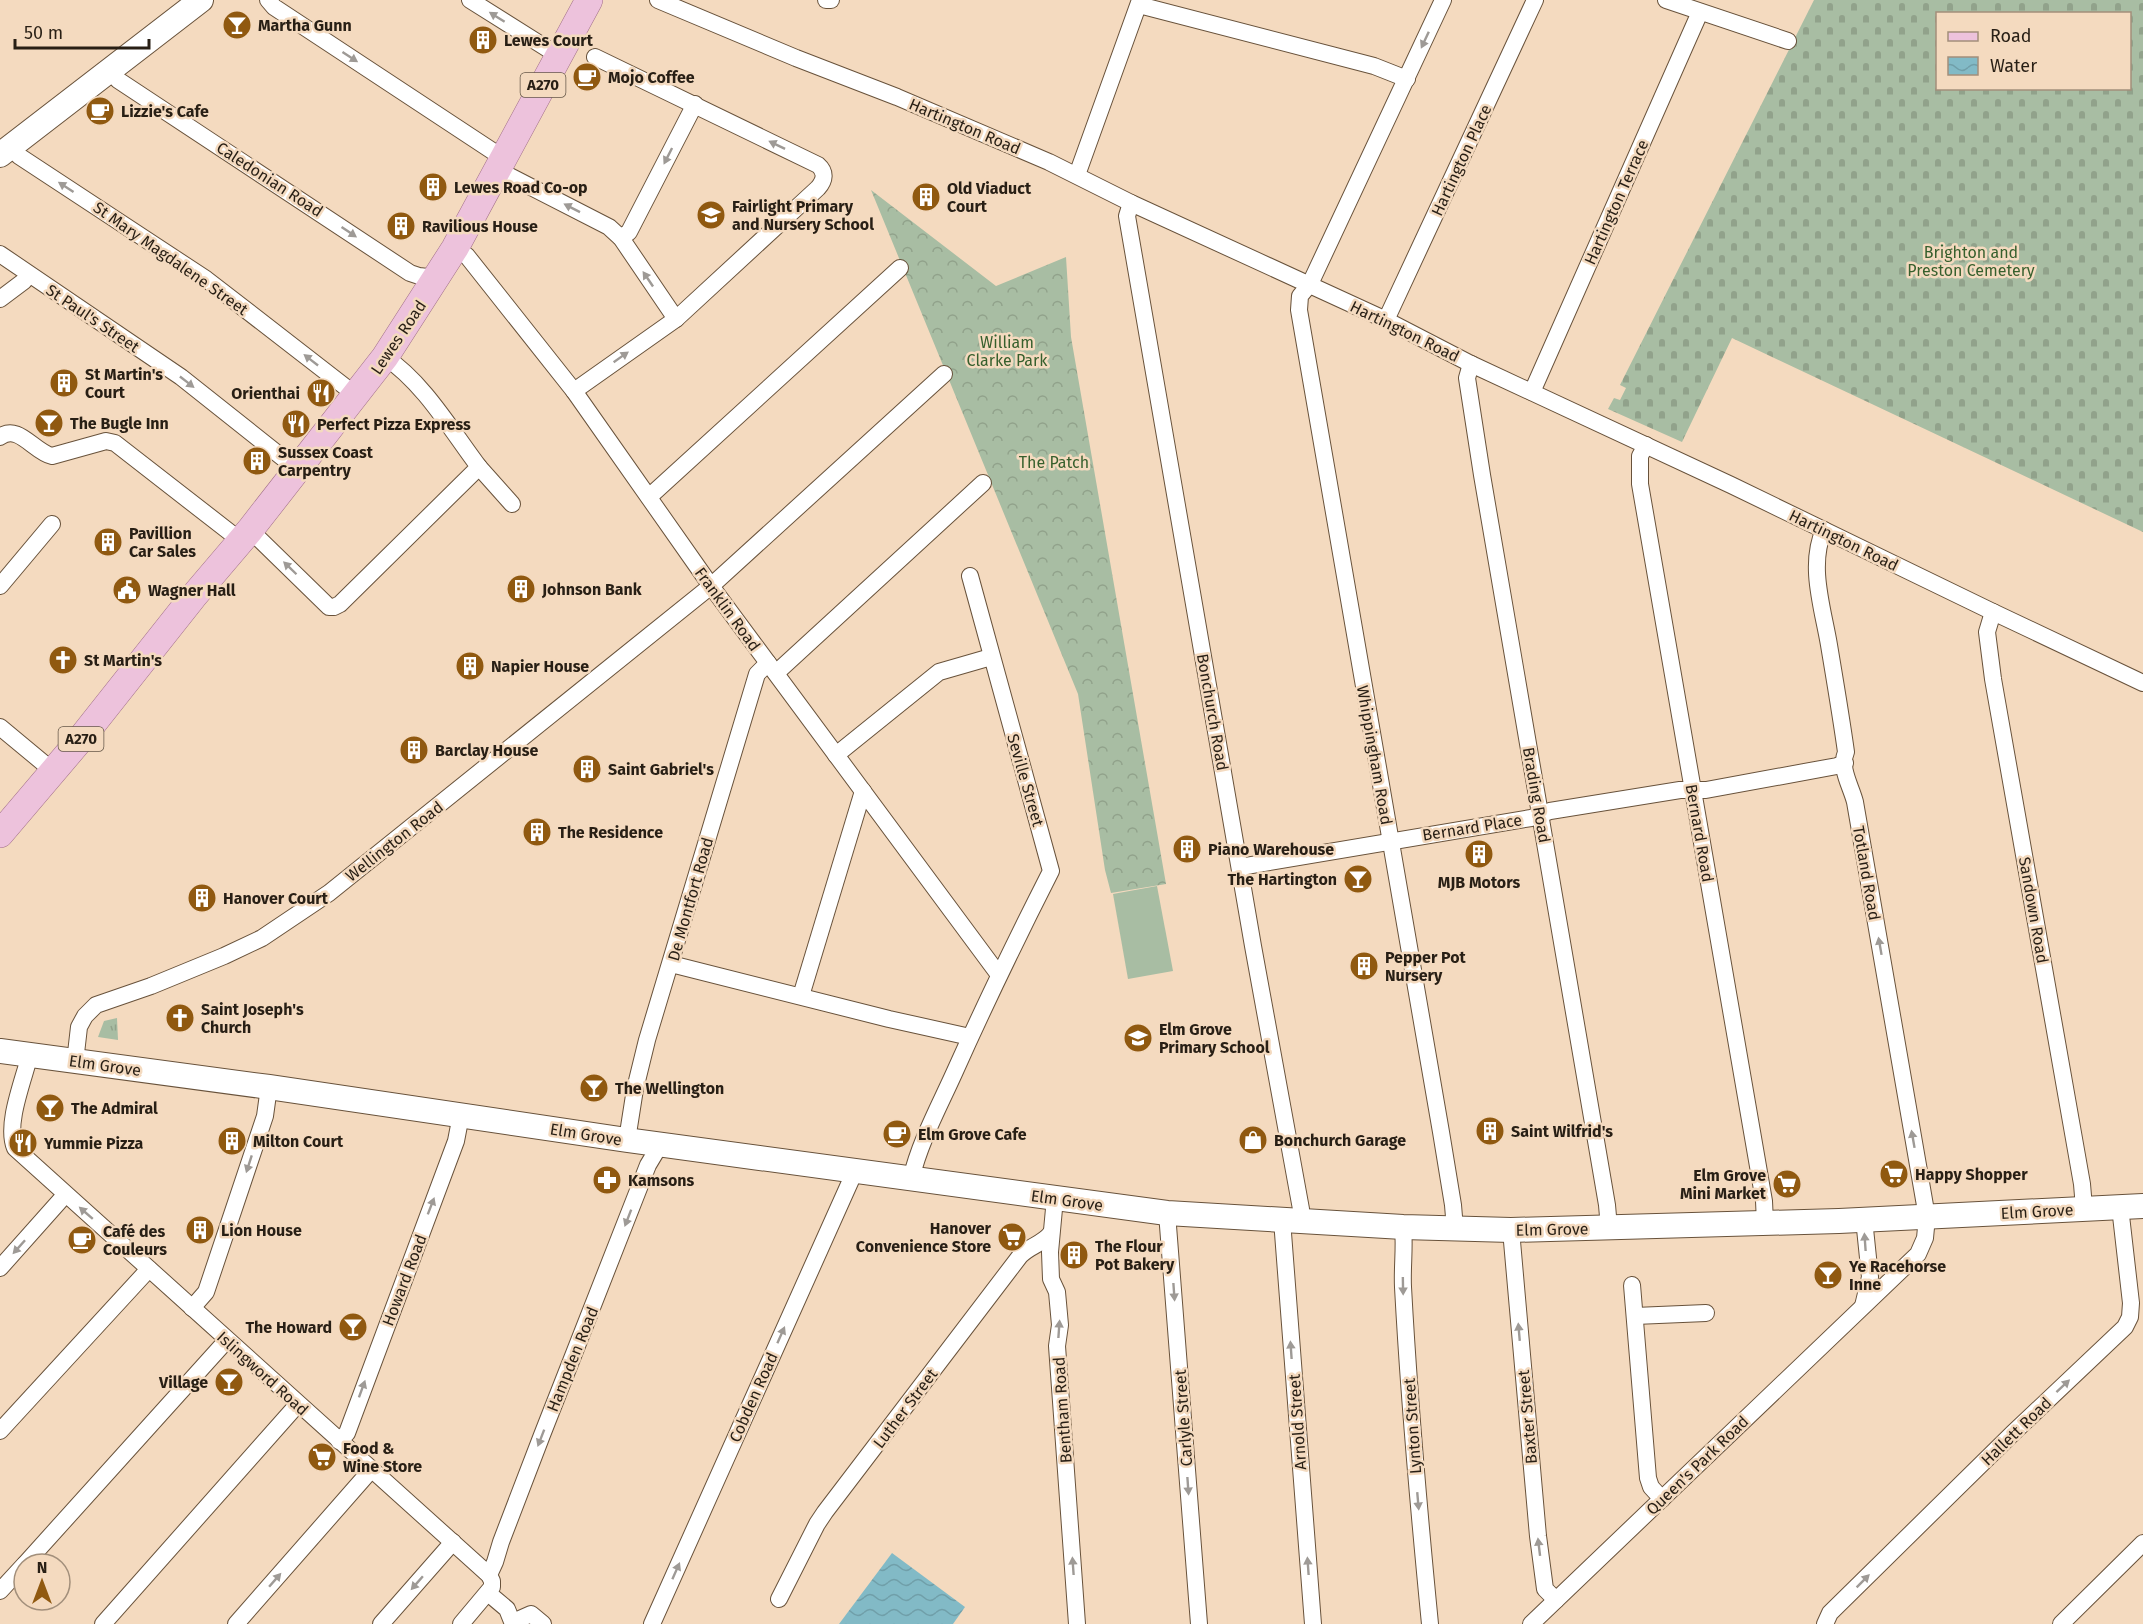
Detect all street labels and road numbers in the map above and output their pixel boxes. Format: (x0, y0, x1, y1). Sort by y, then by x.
road number: A270 (520, 73, 566, 97)
street label: Hartington Road (906, 94, 1023, 158)
street label: Hartington Place (1427, 101, 1496, 219)
street label: Hartington Terrace (1580, 137, 1653, 268)
street label: Caledonian Road (213, 138, 326, 221)
street label: St Mary Magdalene Street (90, 198, 252, 319)
street label: St Paul's Street (43, 280, 143, 357)
street label: Lewes Road (367, 297, 430, 378)
street label: Hartington Road (1347, 297, 1462, 366)
street label: Hartington Road (1786, 506, 1901, 575)
street label: Franklin Road (691, 564, 764, 655)
street label: Bonchurch Road (1193, 652, 1232, 772)
street label: Whippingham Road (1353, 684, 1396, 826)
road number: A270 (58, 727, 104, 751)
street label: Seville Street (1003, 732, 1048, 829)
street label: Brading Road (1519, 746, 1554, 844)
street label: Bernard Road (1682, 783, 1717, 884)
street label: Wellington Road (342, 797, 447, 885)
street label: Bernard Place (1421, 810, 1523, 845)
street label: Totland Road (1849, 824, 1884, 922)
street label: De Montfort Road (664, 835, 717, 963)
street label: Sandown Road (2015, 855, 2052, 965)
street label: Elm Grove (68, 1051, 142, 1080)
street label: Elm Grove (549, 1119, 623, 1150)
street label: Elm Grove (1030, 1186, 1104, 1215)
street label: Elm Grove (2000, 1200, 2074, 1223)
street label: Elm Grove (1515, 1219, 1589, 1240)
street label: Howard Road (378, 1232, 431, 1329)
street label: Hampden Road (543, 1304, 602, 1414)
street label: Islingword Road (213, 1327, 312, 1419)
street label: Cobden Road (725, 1349, 782, 1445)
street label: Bentham Road (1049, 1356, 1076, 1464)
street label: Luther Street (869, 1365, 942, 1452)
street label: Carlyle Street (1171, 1369, 1196, 1467)
street label: Baxter Street (1514, 1369, 1541, 1465)
street label: Arnold Street (1285, 1373, 1310, 1470)
street label: Lynton Street (1400, 1377, 1425, 1475)
street label: Hallett Road (1977, 1393, 2055, 1470)
street label: Queen's Park Road (1642, 1412, 1752, 1519)

